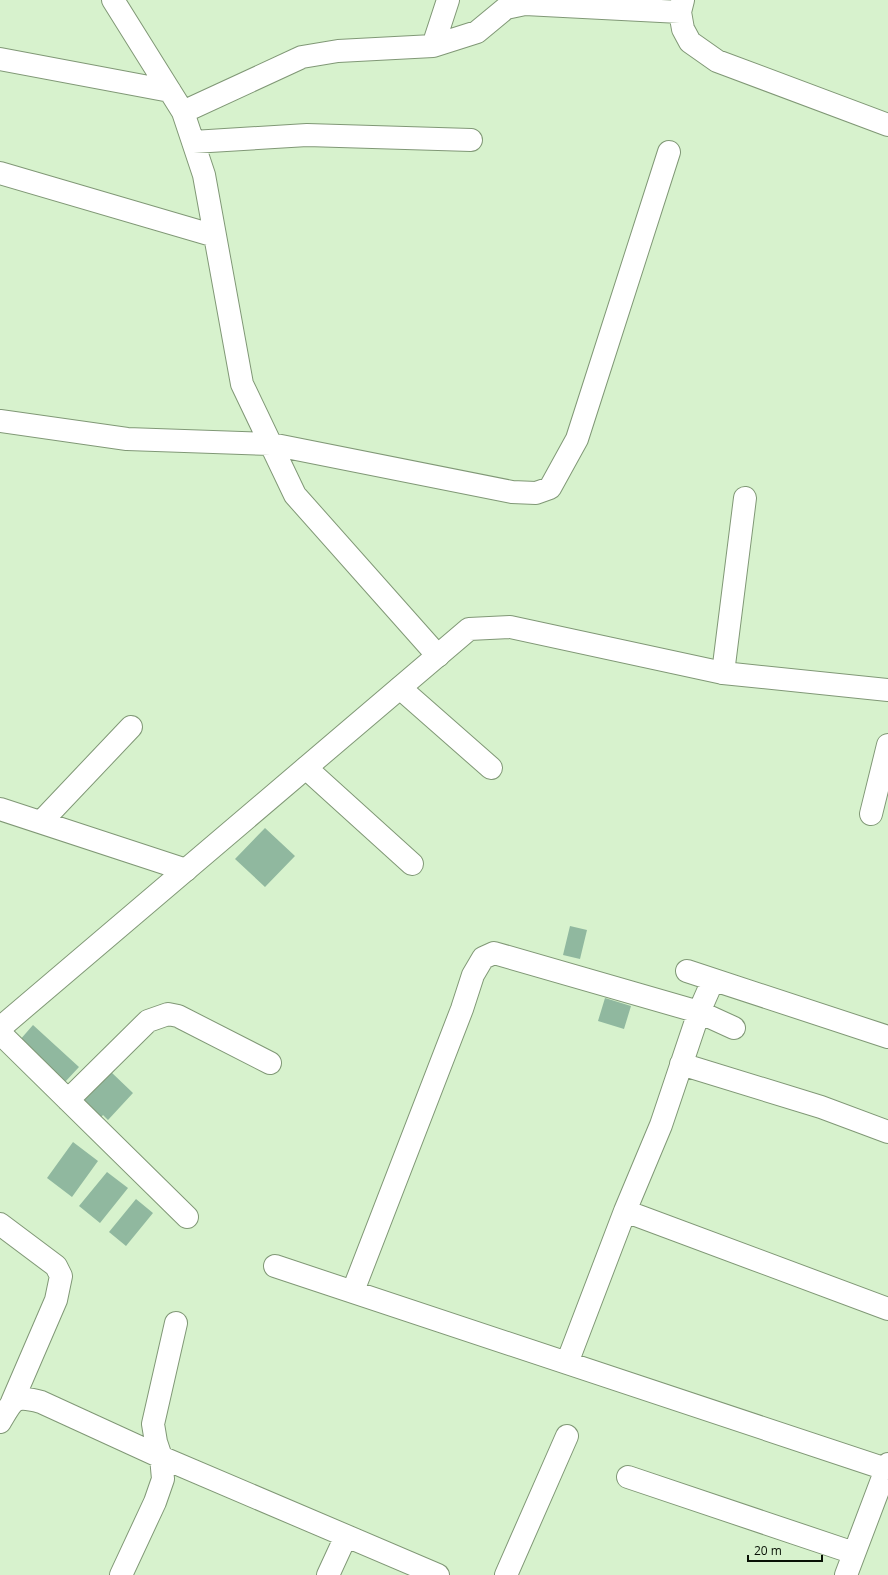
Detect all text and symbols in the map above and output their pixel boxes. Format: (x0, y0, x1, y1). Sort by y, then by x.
scale bar (748, 1537, 822, 1563)
text: 20 m (754, 1542, 782, 1559)

